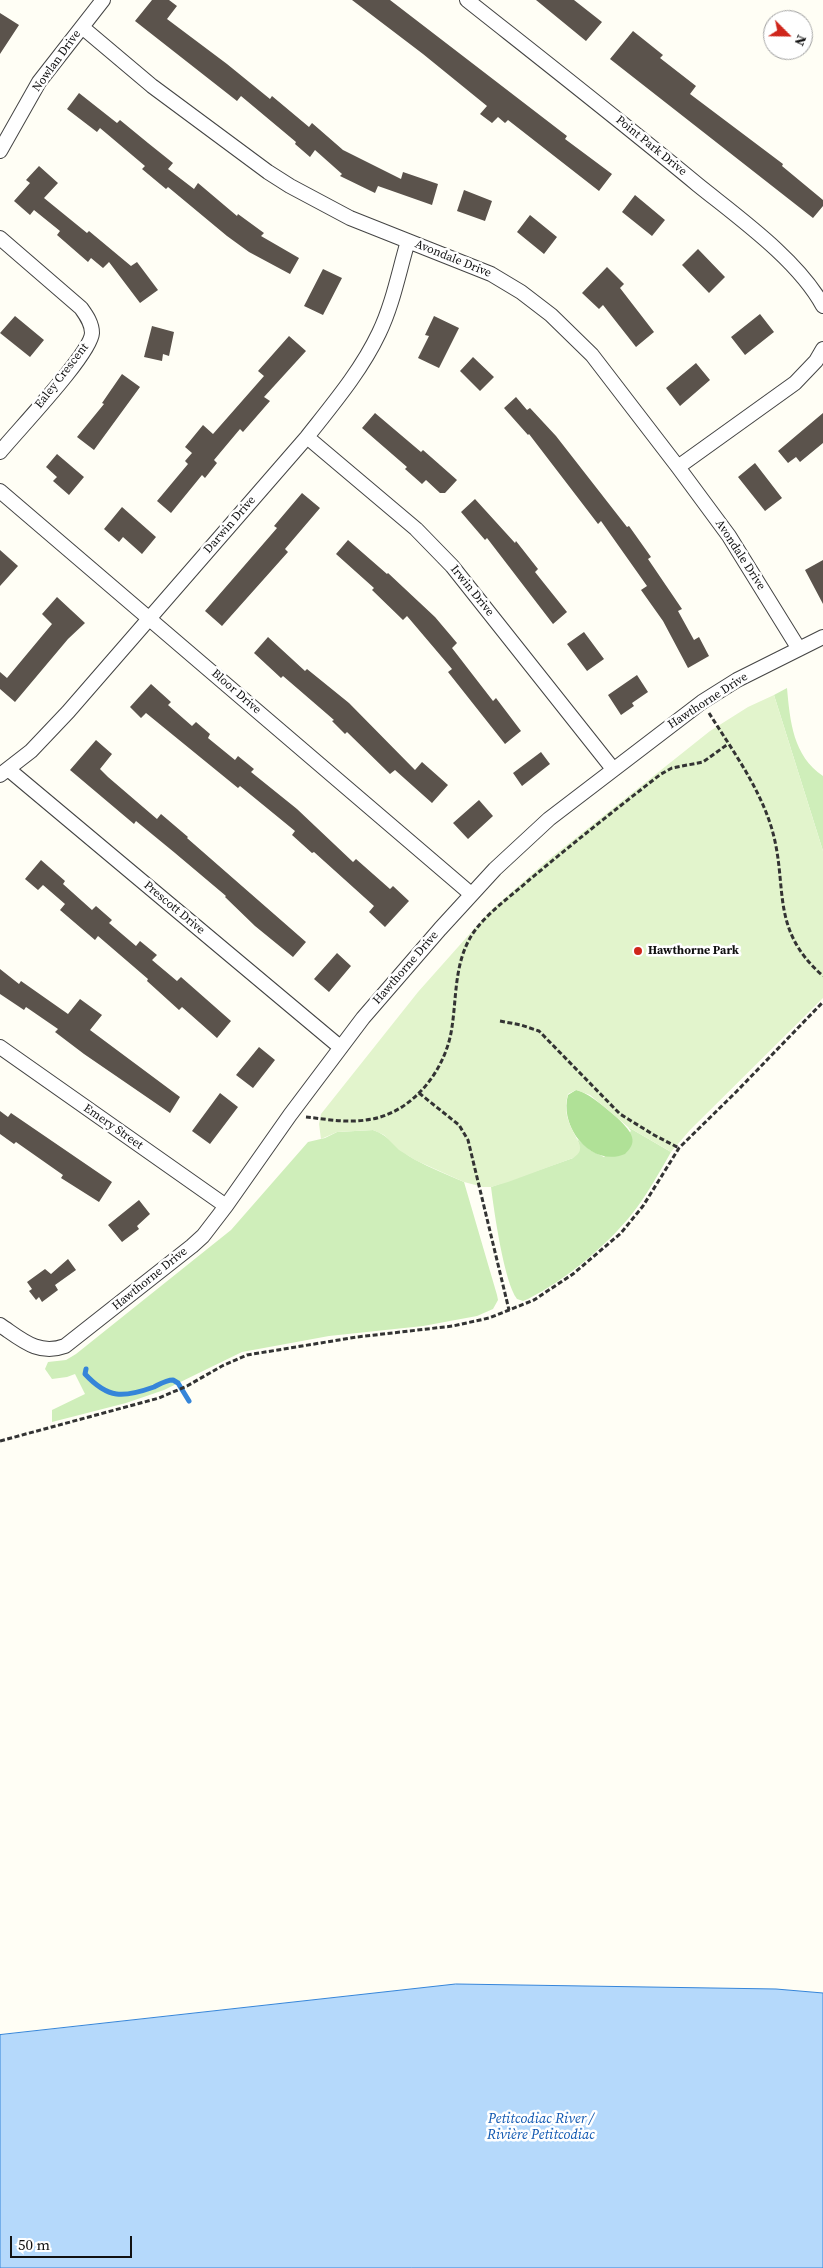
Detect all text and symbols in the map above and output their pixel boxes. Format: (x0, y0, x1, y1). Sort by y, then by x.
north arrow (763, 10, 813, 60)
street label: Nowlan Drive (30, 27, 84, 95)
text: N (790, 32, 812, 49)
street label: Point Park Drive (613, 113, 689, 179)
street label: Avondale Drive (413, 237, 493, 281)
street label: Ealey Crescent (32, 341, 92, 411)
street label: Darwin Drive (201, 493, 259, 557)
street label: Avondale Drive (712, 517, 768, 593)
street label: Irwin Drive (447, 563, 497, 619)
street label: Bloor Drive (208, 667, 264, 717)
street label: Hawthorne Drive (665, 670, 751, 732)
street label: Prescott Drive (141, 878, 207, 938)
street label: Hawthorne Drive (370, 928, 442, 1008)
place label: Hawthorne Park (648, 944, 739, 958)
marker: Hawthorne Park (632, 945, 644, 957)
street label: Emery Street (80, 1101, 146, 1153)
street label: Hawthorne Drive (110, 1244, 190, 1314)
water label: Petitcodiac River / Rivière Petitcodiac (487, 2111, 595, 2144)
scale bar (12, 2226, 135, 2258)
text: 50 m (18, 2234, 50, 2255)

